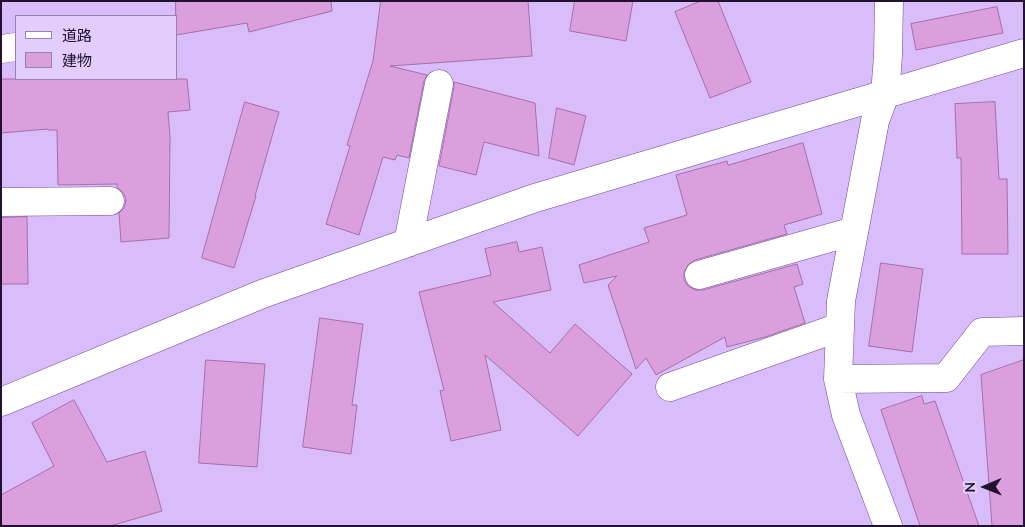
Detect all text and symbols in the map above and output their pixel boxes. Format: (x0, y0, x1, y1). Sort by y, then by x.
legend (15, 15, 178, 80)
text: 道路 (62, 26, 92, 45)
text: 建物 (62, 51, 92, 70)
north arrow (960, 462, 1010, 512)
text: N (961, 482, 979, 493)

